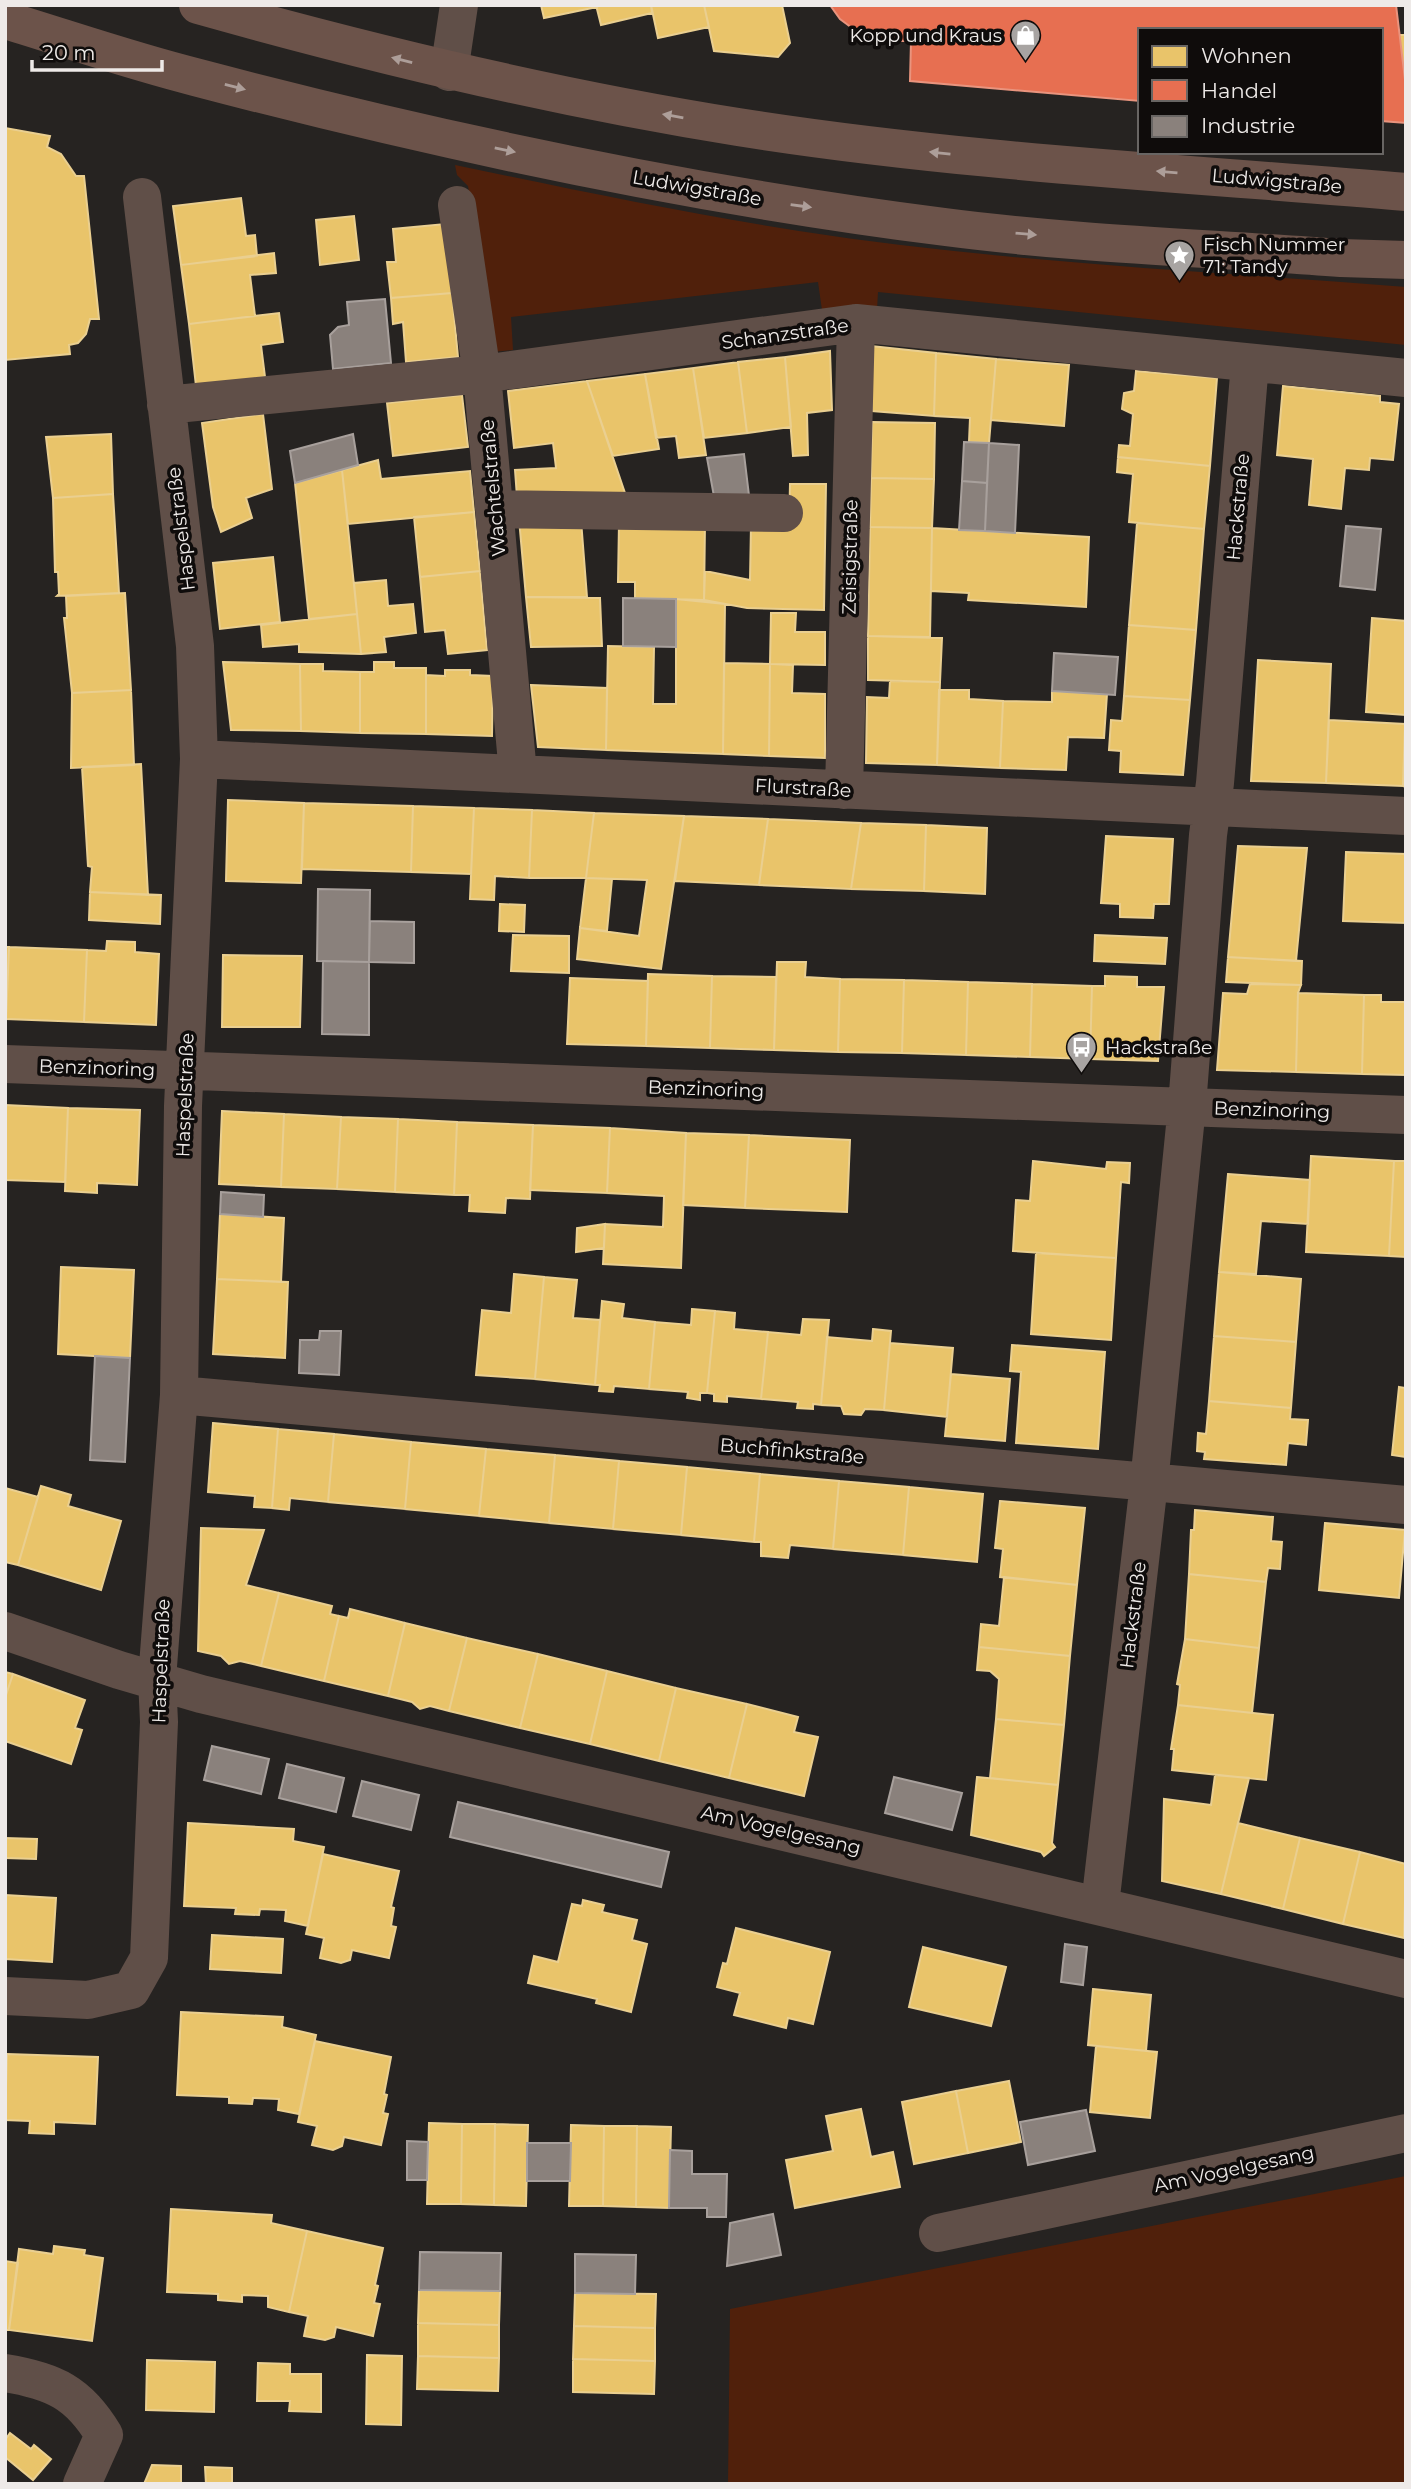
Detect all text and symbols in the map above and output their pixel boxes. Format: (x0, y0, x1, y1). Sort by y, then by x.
shop icon: Kopp und Kraus (1008, 18, 1042, 62)
place label: Kopp und Kraus (849, 24, 1002, 47)
scale bar (32, 28, 161, 72)
legend (1138, 28, 1383, 154)
text: 20 m (42, 40, 96, 65)
text: Wohnen (1201, 43, 1292, 68)
one-way arrow (391, 54, 413, 65)
text: Handel (1201, 78, 1277, 103)
one-way arrow (224, 82, 246, 93)
one-way arrow (662, 110, 684, 121)
text: Industrie (1201, 113, 1295, 138)
one-way arrow (494, 145, 516, 156)
one-way arrow (929, 148, 951, 159)
street label: Ludwigstraße (1211, 164, 1343, 198)
street label: Ludwigstraße (631, 165, 763, 211)
one-way arrow (1156, 166, 1178, 177)
one-way arrow (790, 201, 812, 212)
one-way arrow (1016, 229, 1038, 240)
place label: Fisch Nummer 71: Tandy (1203, 233, 1345, 278)
place icon: Fisch Nummer 71: Tandy (1163, 238, 1197, 282)
street label: Schanzstraße (720, 314, 850, 354)
street label: Wachtelstraße (476, 418, 510, 558)
street label: Hackstraße (1222, 452, 1254, 562)
street label: Haspelstraße (162, 466, 200, 592)
street label: Zeisigstraße (837, 499, 863, 615)
street label: Flurstraße (754, 774, 852, 802)
bus stop icon: Hackstraße (1065, 1030, 1099, 1074)
street label: Haspelstraße (171, 1032, 199, 1158)
place label: Hackstraße (1105, 1036, 1212, 1059)
street label: Benzinoring (38, 1054, 156, 1082)
street label: Benzinoring (647, 1075, 765, 1103)
street label: Benzinoring (1213, 1096, 1331, 1124)
street label: Buchfinkstraße (719, 1433, 865, 1469)
street label: Hackstraße (1115, 1560, 1151, 1670)
street label: Haspelstraße (147, 1598, 175, 1724)
street label: Am Vogelgesang (699, 1800, 863, 1860)
street label: Am Vogelgesang (1152, 2141, 1316, 2197)

